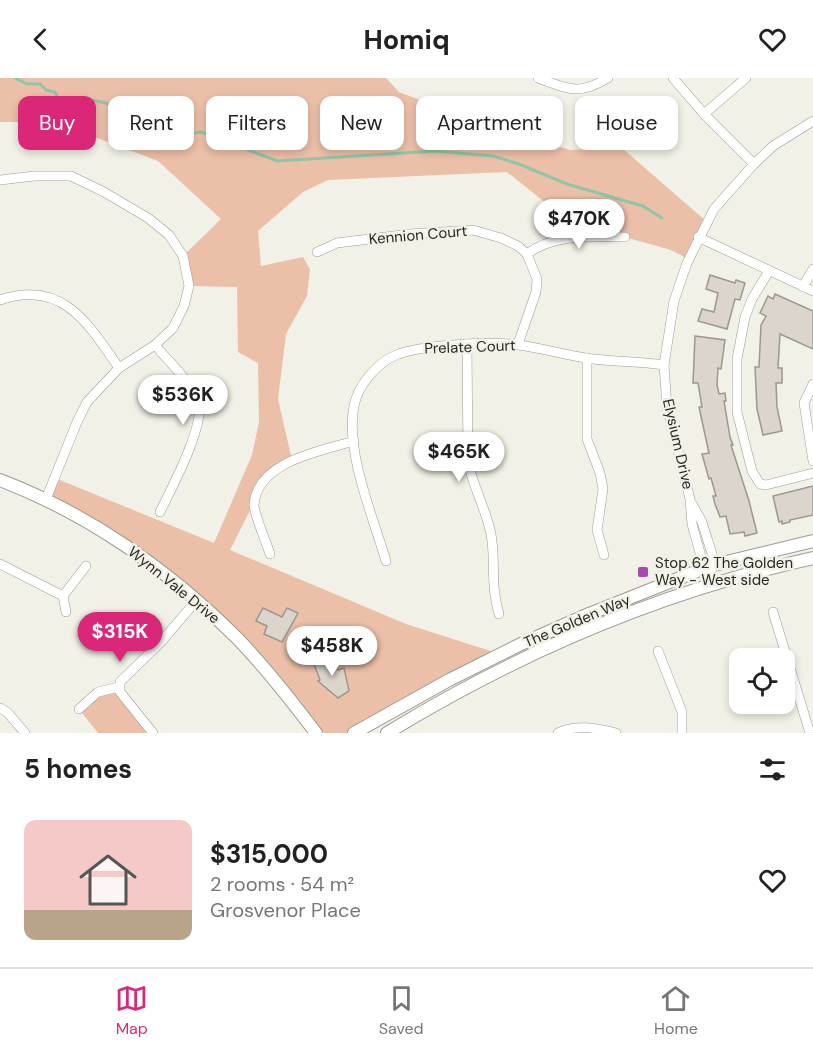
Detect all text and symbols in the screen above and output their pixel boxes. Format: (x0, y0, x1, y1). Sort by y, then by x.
text: Homiq (363, 22, 450, 57)
icon: back (24, 23, 57, 56)
icon: heart (756, 23, 789, 56)
chip: Buy (18, 96, 96, 150)
chip: Rent (108, 96, 194, 150)
chip: Filters (206, 96, 308, 150)
chip: New (320, 96, 404, 150)
chip: Apartment (416, 96, 563, 150)
chip: House (575, 96, 678, 150)
pin: $470K (537, 199, 621, 250)
text: $470K (548, 205, 610, 231)
street label: Kennion Court (368, 221, 468, 249)
street label: Prelate Court (424, 335, 516, 359)
pin: $536K (141, 375, 225, 426)
text: $536K (152, 381, 214, 407)
street label: Elysium Drive (658, 397, 698, 491)
pin: $465K (417, 432, 501, 483)
text: $465K (428, 438, 490, 464)
street label: Wynn Vale Drive (124, 542, 224, 628)
place label: Stop 62 The Golden Way - West side (655, 553, 793, 590)
marker: Stop 62 The Golden Way - West side (636, 565, 650, 579)
street label: The Golden Way (521, 589, 634, 652)
pin: $315K (78, 612, 162, 663)
text: $315K (92, 618, 148, 644)
pin: $458K (290, 626, 374, 677)
text: $458K (300, 632, 364, 658)
map controls (729, 648, 795, 714)
button: locate (729, 648, 795, 714)
text: 5 homes (24, 752, 132, 786)
icon: filters (756, 753, 789, 786)
text: $315,000 (210, 837, 328, 871)
icon: home (72, 844, 144, 916)
icon: heart (756, 864, 789, 897)
text: 2 rooms · 54 m² (210, 871, 354, 897)
text: Grosvenor Place (210, 897, 361, 923)
tab: Map (115, 982, 148, 1039)
tab: Saved (379, 982, 424, 1039)
tab: Home (654, 982, 698, 1039)

